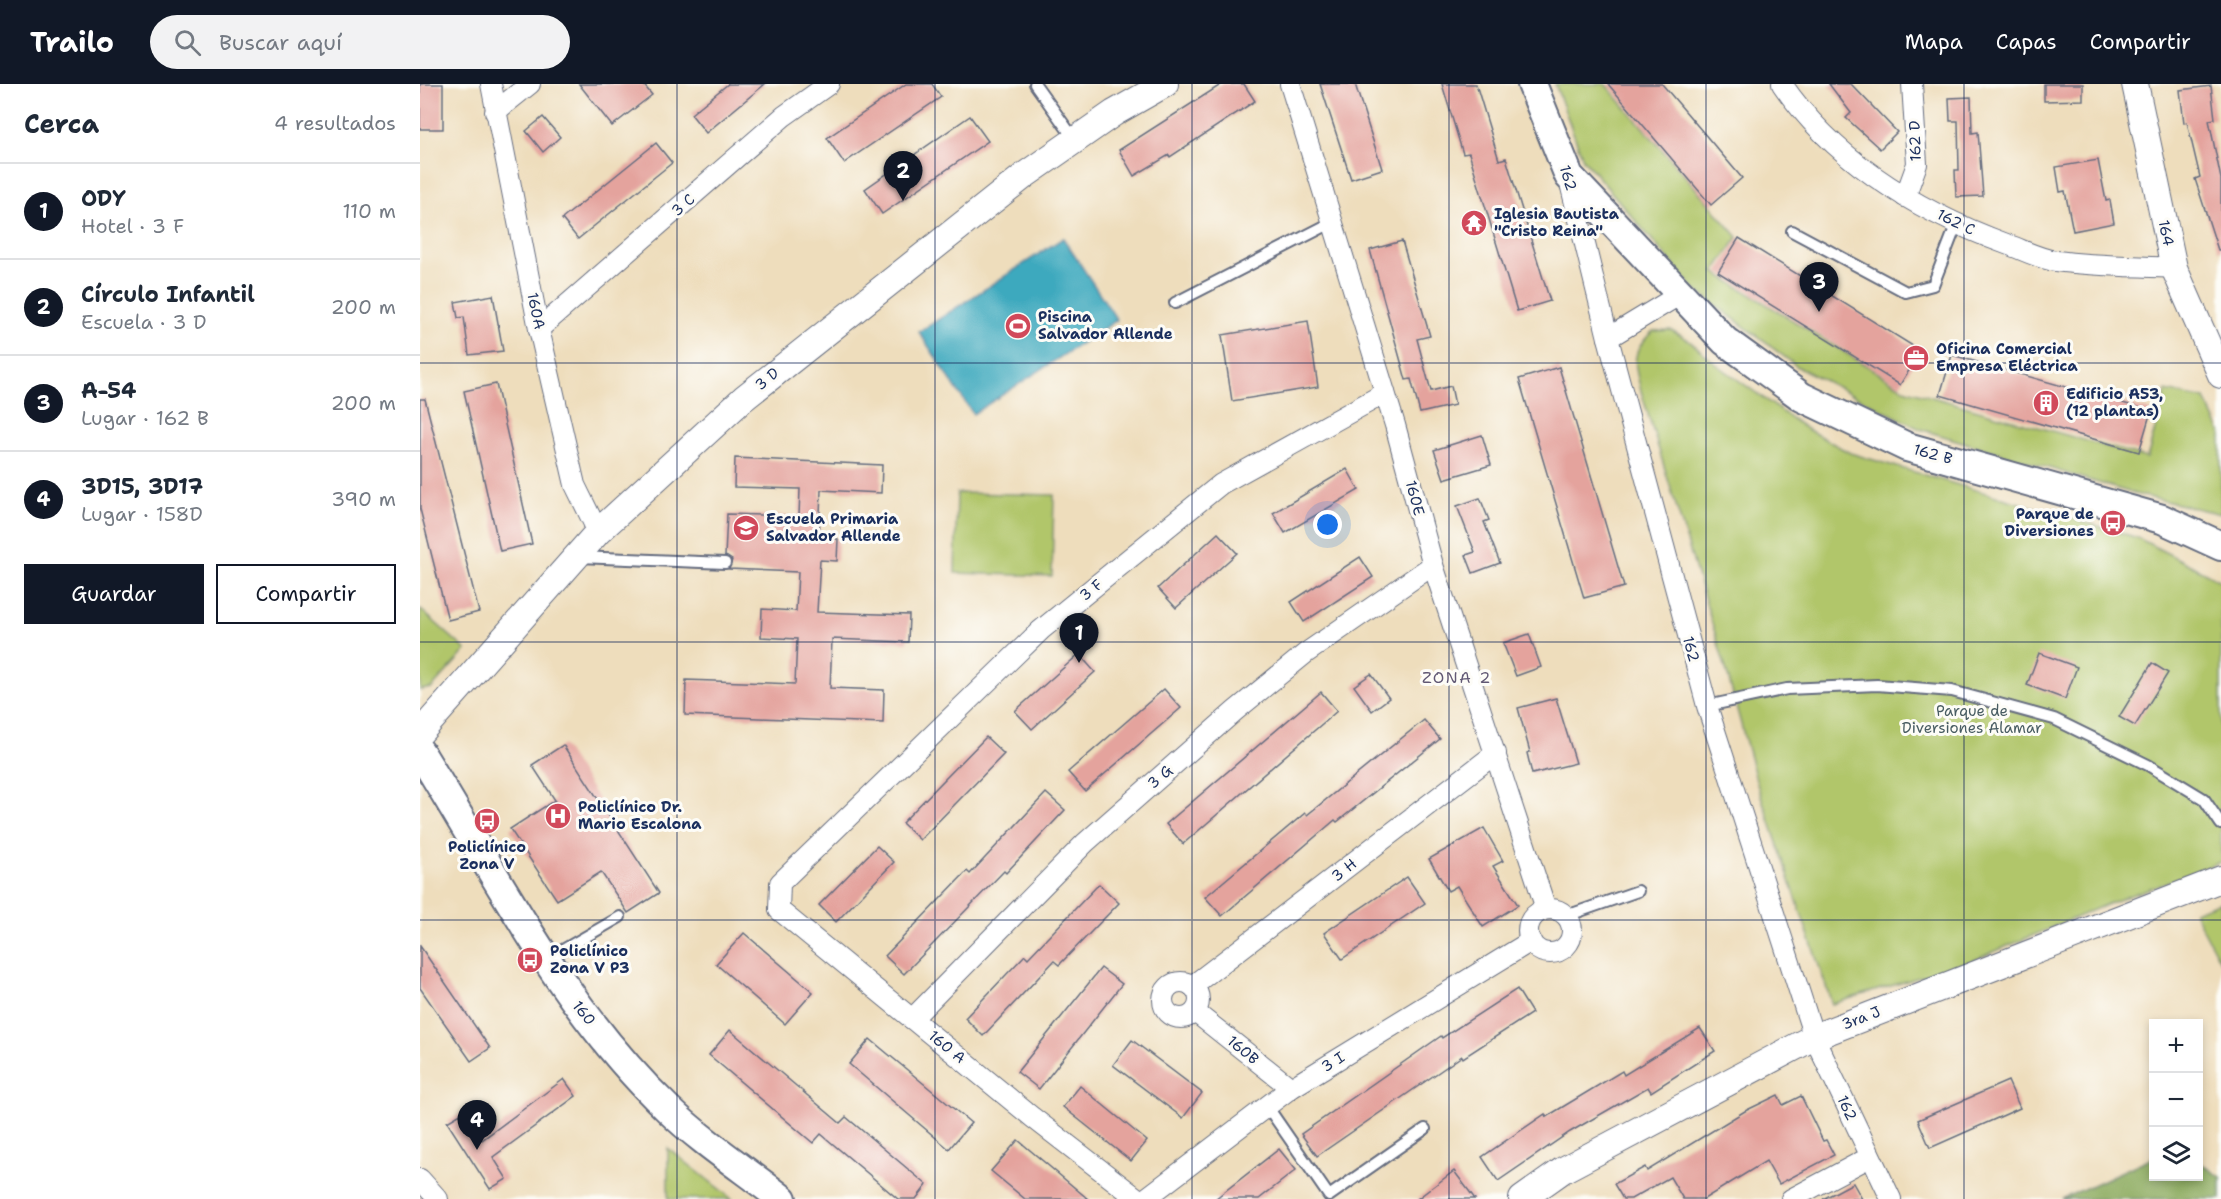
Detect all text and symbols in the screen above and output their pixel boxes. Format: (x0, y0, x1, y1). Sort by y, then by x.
search box (150, 15, 570, 69)
text: Trailo (30, 23, 114, 61)
icon: search (171, 26, 204, 59)
text: Buscar aquí (219, 28, 342, 57)
text: Mapa (1905, 28, 1963, 56)
text: Capas (1996, 28, 2057, 56)
text: Compartir (2090, 28, 2191, 56)
text: Cerca (24, 106, 99, 141)
text: 4 resultados (274, 110, 396, 136)
street label: 162 D (1904, 120, 1926, 162)
pin: 2 (884, 152, 922, 201)
street label: 162 (1555, 163, 1581, 193)
text: ODY (81, 184, 126, 213)
street label: 3 C (667, 189, 699, 221)
text: 1 (39, 198, 48, 224)
text: 110 m (342, 198, 396, 224)
place label: Iglesia Bautista "Cristo Reina" (1494, 204, 1620, 241)
street label: 162 C (1934, 204, 1978, 240)
temple icon: Iglesia Bautista "Cristo Reina" (1459, 208, 1489, 238)
text: Hotel · 3 F (81, 213, 184, 239)
street label: 164 (2153, 218, 2179, 248)
pin: 3 (1800, 262, 1838, 312)
text: Círculo Infantil (81, 280, 255, 309)
street label: 160A (522, 291, 550, 331)
text: 2 (37, 294, 51, 320)
text: 200 m (331, 294, 396, 320)
place label: Piscina Salvador Allende (1038, 307, 1173, 344)
text: Escuela · 3 D (81, 309, 206, 335)
sports icon: Piscina Salvador Allende (1003, 311, 1033, 341)
place label: Oficina Comercial Empresa Eléctrica (1936, 339, 2078, 376)
office icon: Oficina Comercial Empresa Eléctrica (1901, 343, 1931, 373)
street label: 3 D (751, 363, 783, 395)
text: A-54 (81, 376, 136, 405)
place label: Edificio A53, (12 plantas) (2066, 384, 2163, 421)
building icon: Edificio A53, (12 plantas) (2031, 388, 2061, 418)
text: 3 (37, 390, 51, 416)
text: 200 m (331, 390, 396, 416)
text: Lugar · 162 B (81, 405, 209, 431)
street label: 162 B (1911, 439, 1955, 469)
text: 3D15, 3D17 (81, 472, 203, 501)
street label: 160E (1401, 478, 1429, 518)
text: 4 (37, 486, 51, 512)
text: 390 m (331, 486, 396, 512)
text: Lugar · 158D (81, 501, 203, 527)
place label: Parque de Diversiones (2005, 504, 2094, 541)
bus stop icon: Parque de Diversiones (2098, 508, 2128, 538)
place label: Escuela Primaria Salvador Allende (766, 509, 901, 546)
your location (1313, 510, 1342, 539)
school or university icon: Escuela Primaria Salvador Allende (731, 513, 761, 543)
button: Guardar (24, 564, 204, 624)
button: Compartir (216, 564, 396, 624)
street label: 3 F (1075, 575, 1107, 605)
pin: 1 (1060, 614, 1098, 663)
street label: 162 (1678, 634, 1704, 664)
district label: ZONA 2 (1422, 667, 1492, 688)
park label: Parque de Diversiones Alamar (1902, 701, 2042, 738)
street label: 3 G (1143, 761, 1177, 793)
place label: Policlínico Dr. Mario Escalona (578, 797, 702, 834)
hospital icon: Policlínico Dr. Mario Escalona (543, 801, 573, 831)
bus stop icon: Policlínico Zona V (472, 806, 502, 836)
place label: Policlínico Zona V (448, 837, 526, 874)
street label: 3 H (1327, 854, 1361, 886)
place label: Policlínico Zona V P3 (550, 941, 629, 978)
bus stop icon: Policlínico Zona V P3 (515, 945, 545, 975)
street label: 160 (568, 996, 600, 1030)
street label: 3ra J (1839, 1002, 1883, 1034)
map controls (2149, 1019, 2203, 1181)
button: + (2149, 1019, 2203, 1073)
street label: 160 A (924, 1026, 970, 1068)
street label: 160B (1223, 1031, 1263, 1069)
street label: 3 I (1318, 1047, 1348, 1077)
button: − (2149, 1073, 2203, 1127)
street label: 162 (1832, 1092, 1862, 1124)
pin: 4 (458, 1100, 496, 1150)
button: layers (2149, 1127, 2203, 1181)

